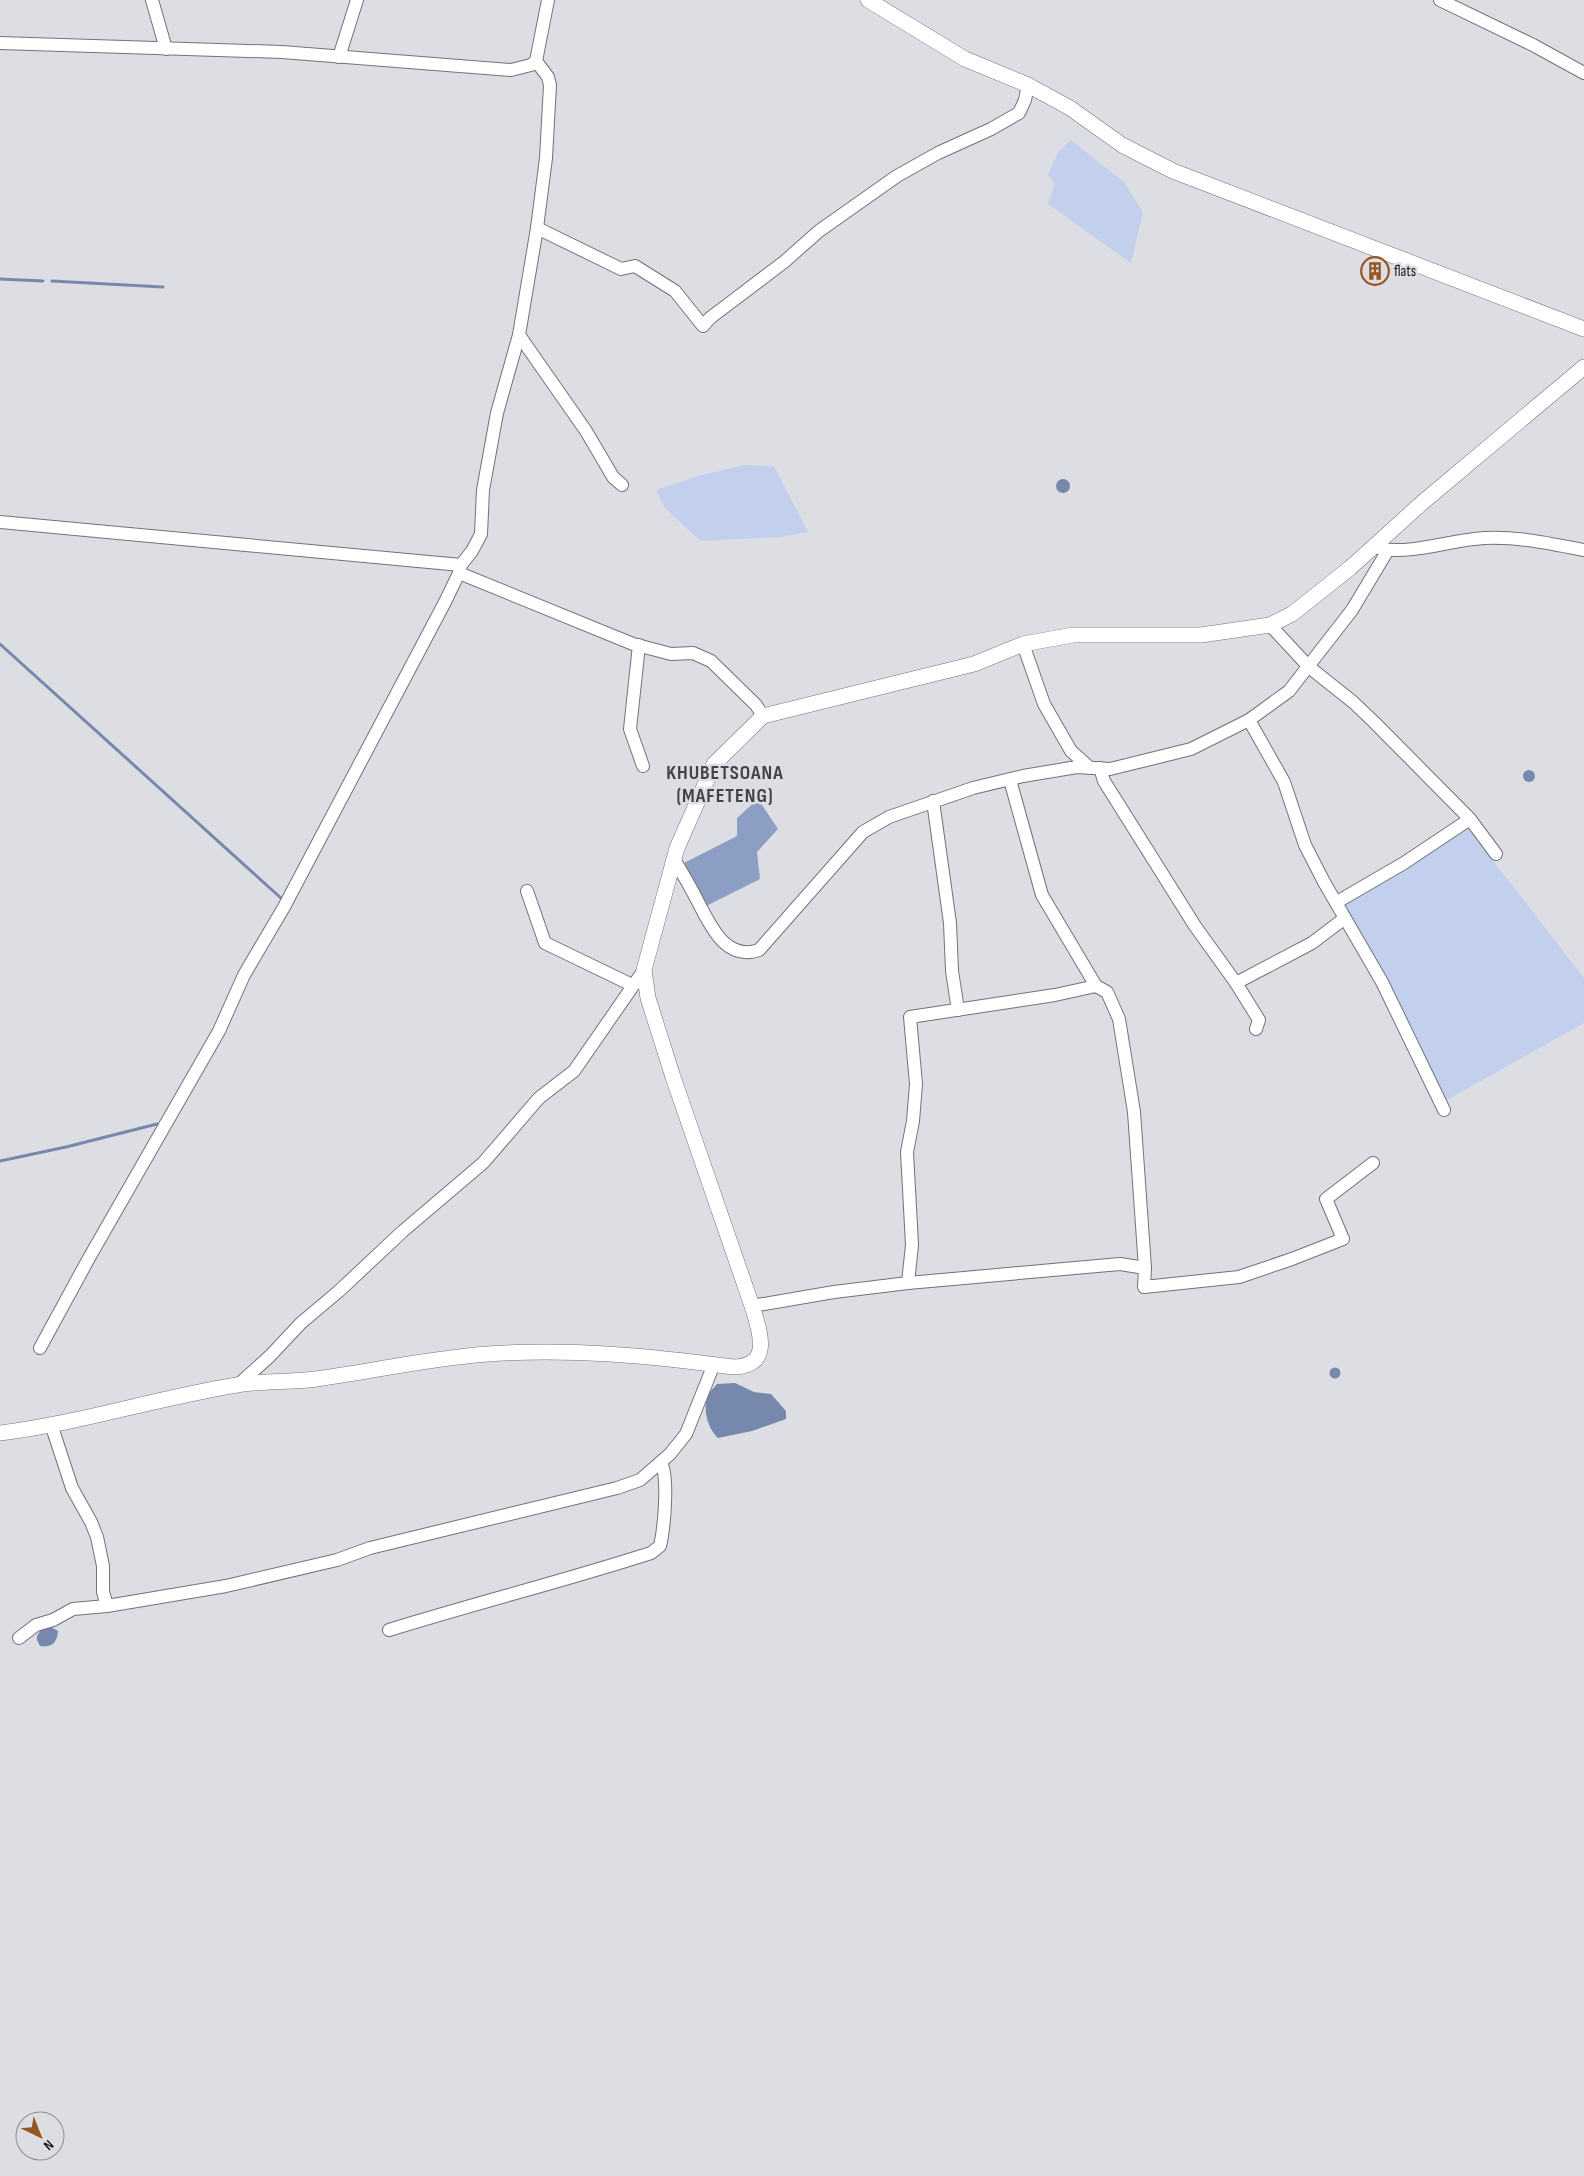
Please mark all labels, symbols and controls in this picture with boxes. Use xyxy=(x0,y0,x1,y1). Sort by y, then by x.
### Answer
building icon: flats xyxy=(1360,256,1390,286)
place label: flats xyxy=(1394,262,1416,281)
district label: KHUBETSOANA (MAFETENG) xyxy=(666,761,784,808)
north arrow xyxy=(15,2111,65,2161)
text: N xyxy=(40,2136,57,2154)

